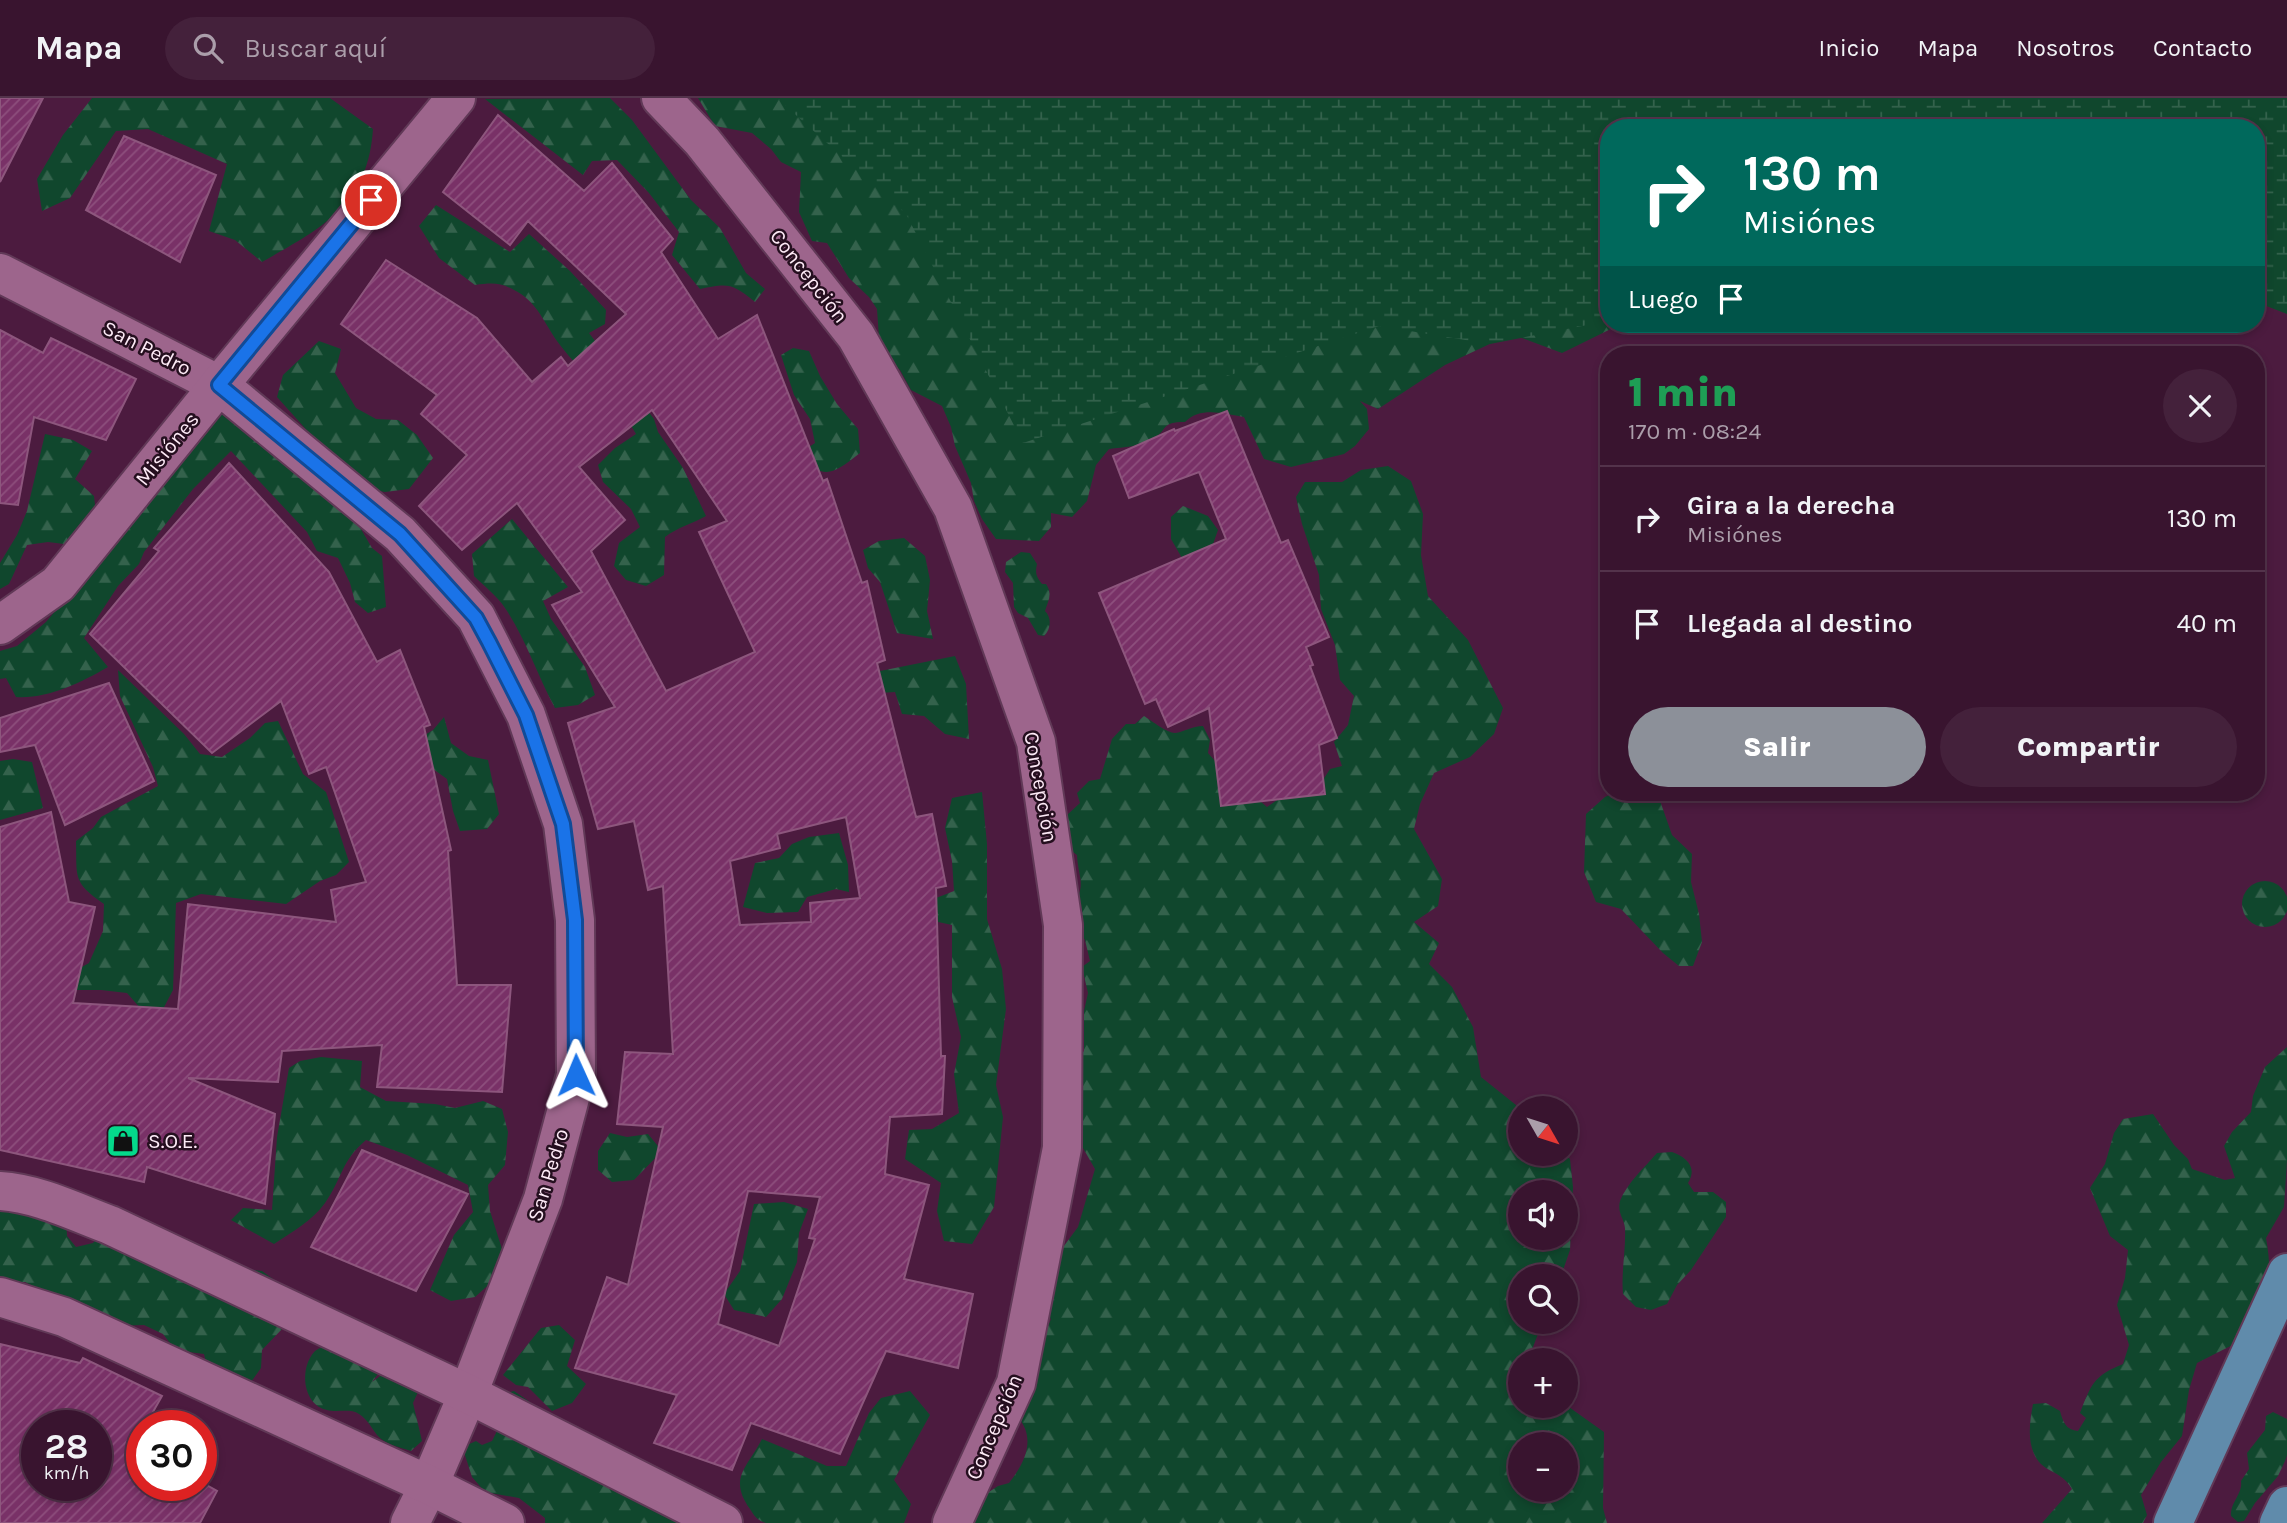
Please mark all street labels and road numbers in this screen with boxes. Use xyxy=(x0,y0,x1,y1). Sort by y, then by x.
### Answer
street label: Concepción xyxy=(765,224,853,328)
street label: San Pedro xyxy=(99,316,195,380)
street label: Misiónes xyxy=(130,408,204,490)
street label: Concepción xyxy=(1019,730,1063,844)
street label: San Pedro xyxy=(523,1126,573,1224)
street label: Concepción xyxy=(961,1371,1027,1483)

